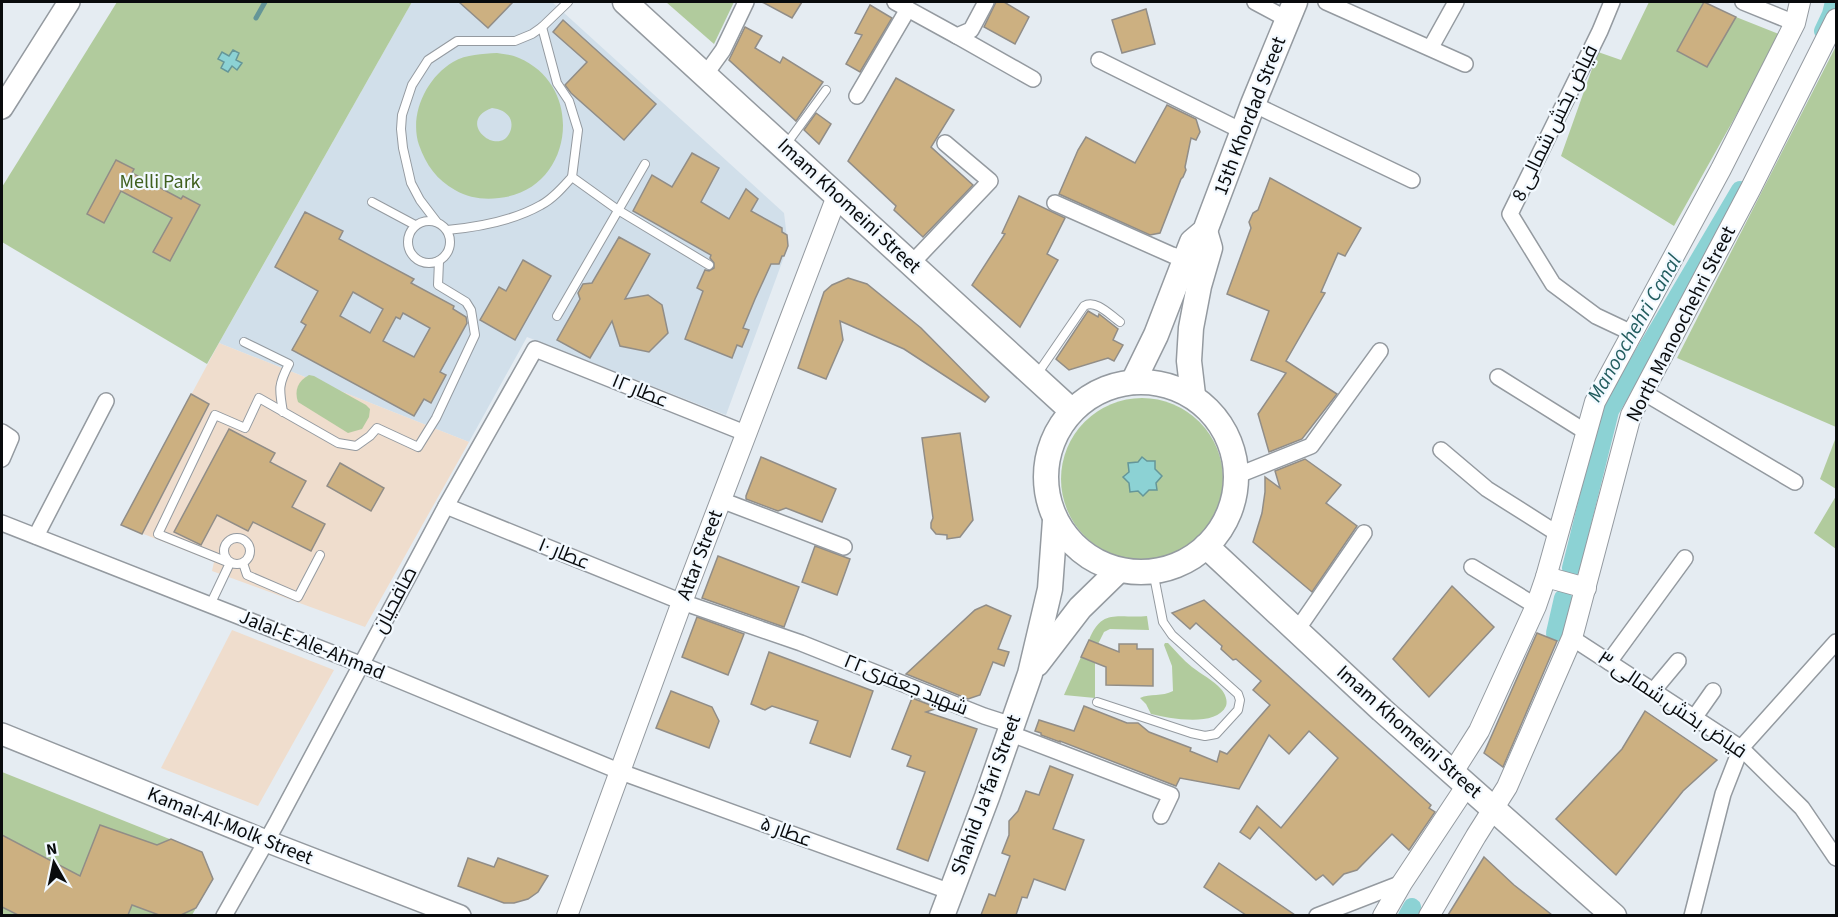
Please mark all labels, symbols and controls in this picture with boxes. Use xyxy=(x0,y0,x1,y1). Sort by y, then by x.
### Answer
street label: 15th Khordad Street xyxy=(1207,32,1293,199)
street label: فیاض بخش شمالی 8 xyxy=(1505,40,1605,206)
street label: Imam Khomeini Street xyxy=(771,132,927,280)
park label: Melli Park xyxy=(120,168,201,196)
street label: North Manoochehri Street xyxy=(1619,221,1743,427)
water label: Manoochehri Canal xyxy=(1579,248,1689,408)
street label: عطار ۱۲ xyxy=(608,367,672,415)
street label: Attar Street xyxy=(670,506,730,604)
street label: عطار ۱۰ xyxy=(534,531,594,577)
street label: صافحیان xyxy=(366,562,424,638)
street label: Jalal-E-Ale-Ahmad xyxy=(235,603,389,687)
street label: فیاض بخش شمالی ۳ xyxy=(1592,645,1752,765)
street label: شهید جعفری۲۲ xyxy=(840,647,972,723)
street label: Imam Khomeini Street xyxy=(1330,659,1488,805)
street label: Shahid Ja'fari Street xyxy=(944,711,1028,879)
street label: Kamal-Al-Molk Street xyxy=(143,780,317,872)
street label: عطار ۵ xyxy=(756,810,816,854)
north arrow xyxy=(24,833,84,893)
text: N xyxy=(45,837,59,861)

